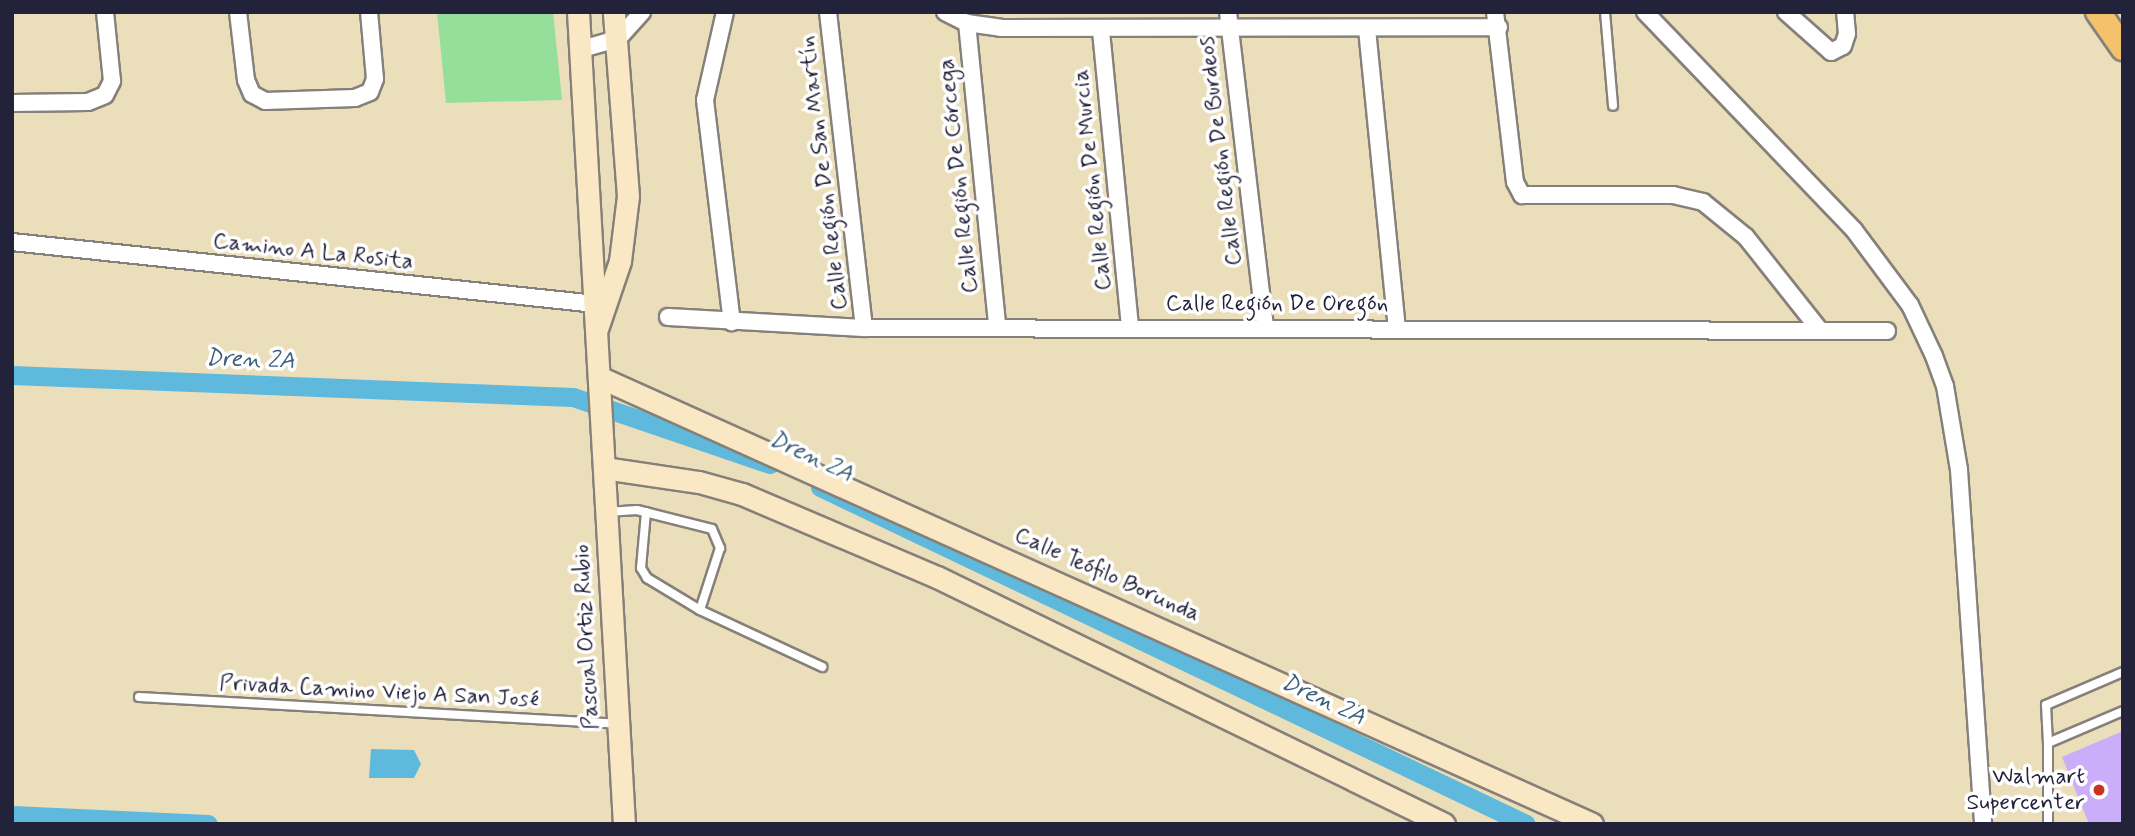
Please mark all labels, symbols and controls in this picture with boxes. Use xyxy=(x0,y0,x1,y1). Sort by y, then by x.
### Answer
street label: Calle Región De Burdeos xyxy=(1193,34,1249,268)
street label: Calle Región De San Martín xyxy=(794,37,854,309)
street label: Calle Región De Córcega xyxy=(933,57,985,295)
street label: Calle Región De Murcia xyxy=(1067,67,1119,293)
street label: Camino A La Rosita xyxy=(210,228,416,276)
street label: Calle Región De Oregón xyxy=(1165,290,1389,318)
water label: Dren 2A xyxy=(205,344,295,376)
water label: Dren 2A xyxy=(764,425,858,489)
street label: Calle Teófilo Borunda xyxy=(1009,521,1205,629)
street label: Pascual Ortiz Rubio xyxy=(568,543,606,731)
water label: Dren 2A xyxy=(1276,668,1370,732)
street label: Privada Camino Viejo A San José xyxy=(214,670,544,714)
place label: Walmart Supercenter xyxy=(1966,763,2085,817)
marker: Walmart Supercenter xyxy=(2091,782,2107,798)

